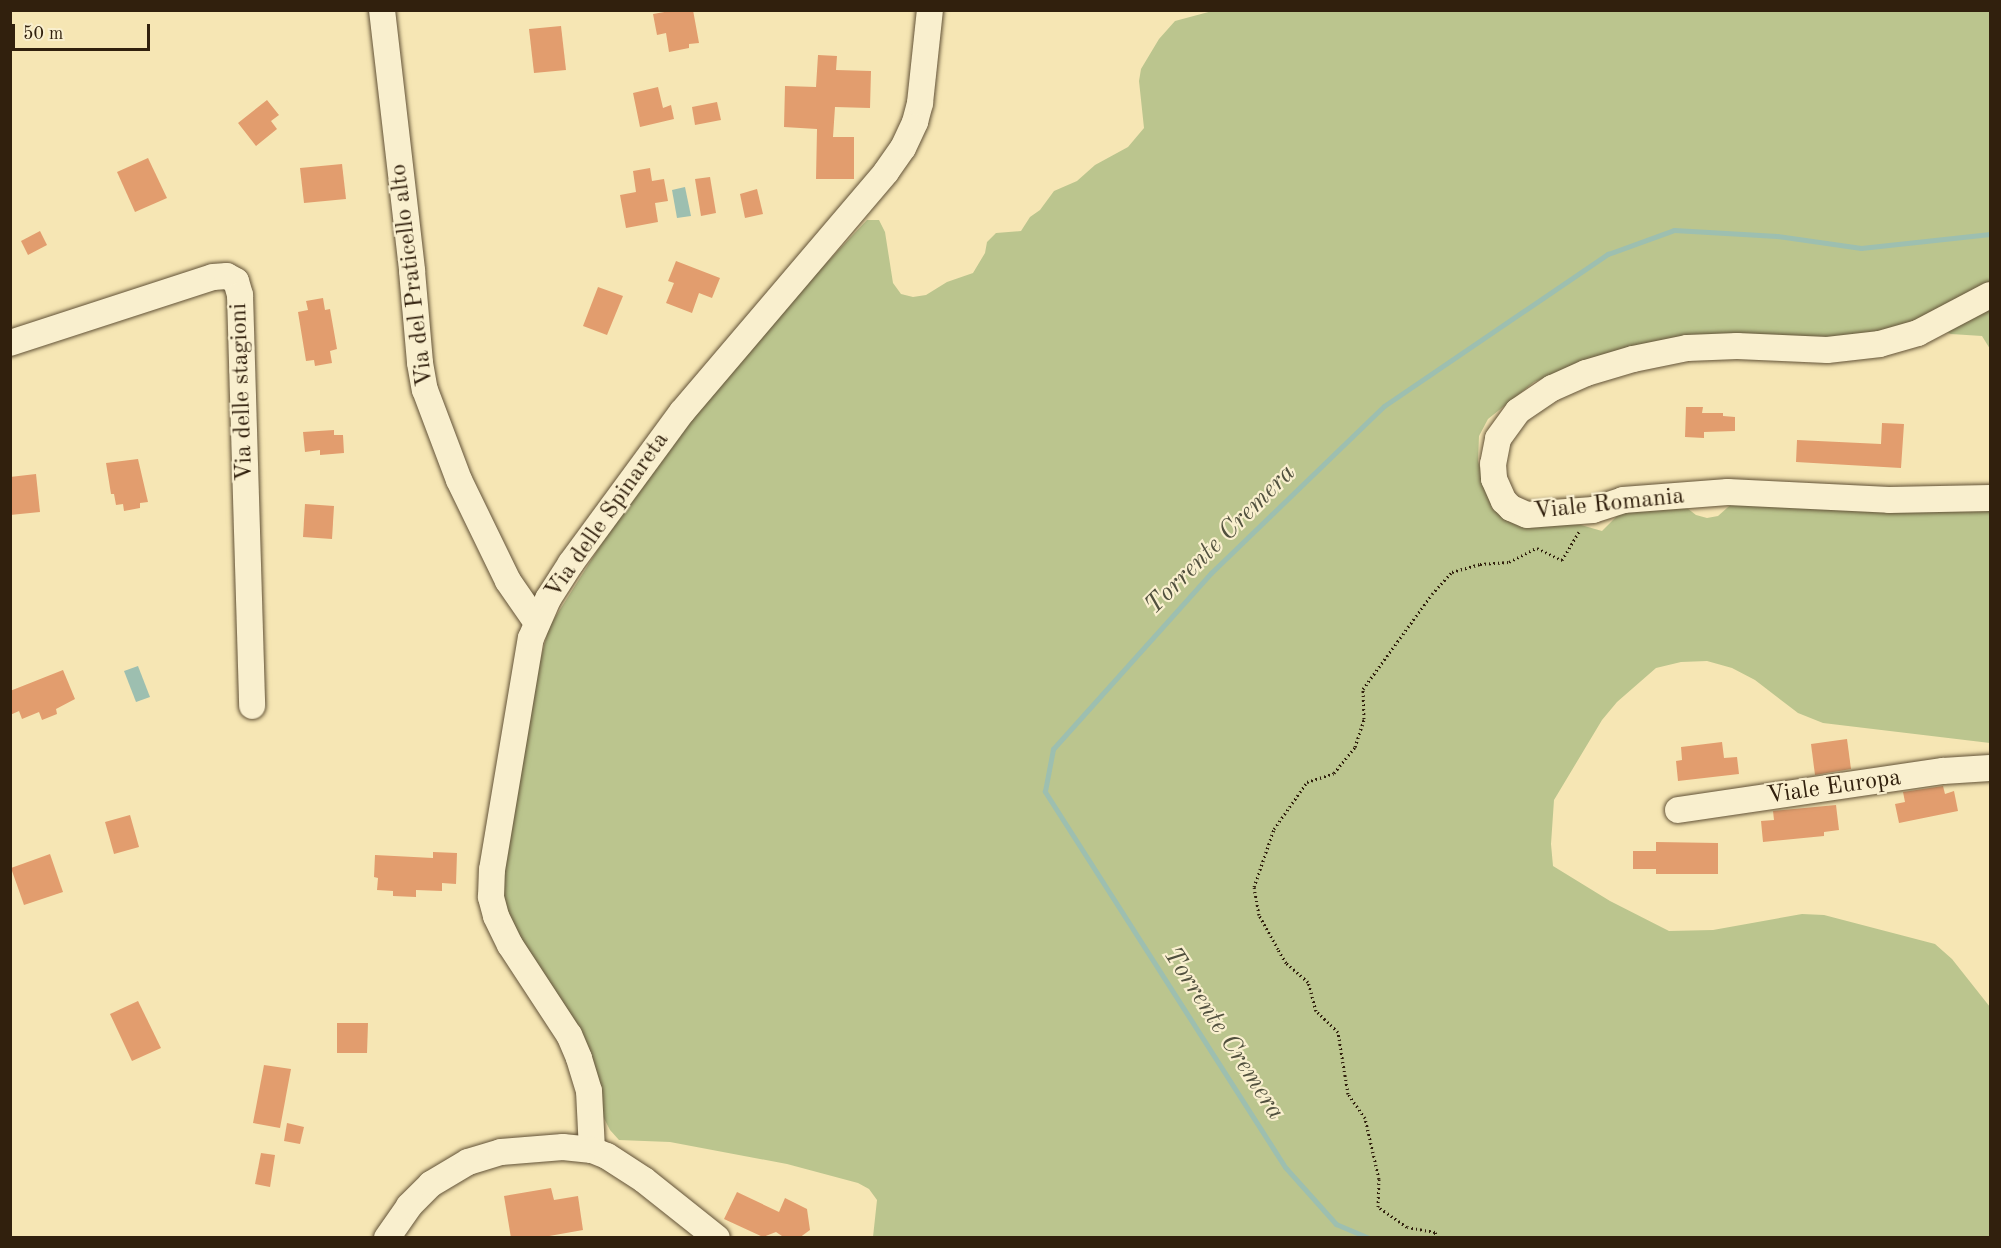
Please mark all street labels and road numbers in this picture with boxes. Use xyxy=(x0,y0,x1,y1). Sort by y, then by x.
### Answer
street label: Via del Praticello alto xyxy=(385,162,441,388)
street label: Via delle stagioni xyxy=(225,302,261,482)
street label: Via delle Spinareta xyxy=(540,427,676,605)
street label: Viale Romania xyxy=(1532,483,1686,527)
street label: Viale Europa xyxy=(1765,764,1903,812)

